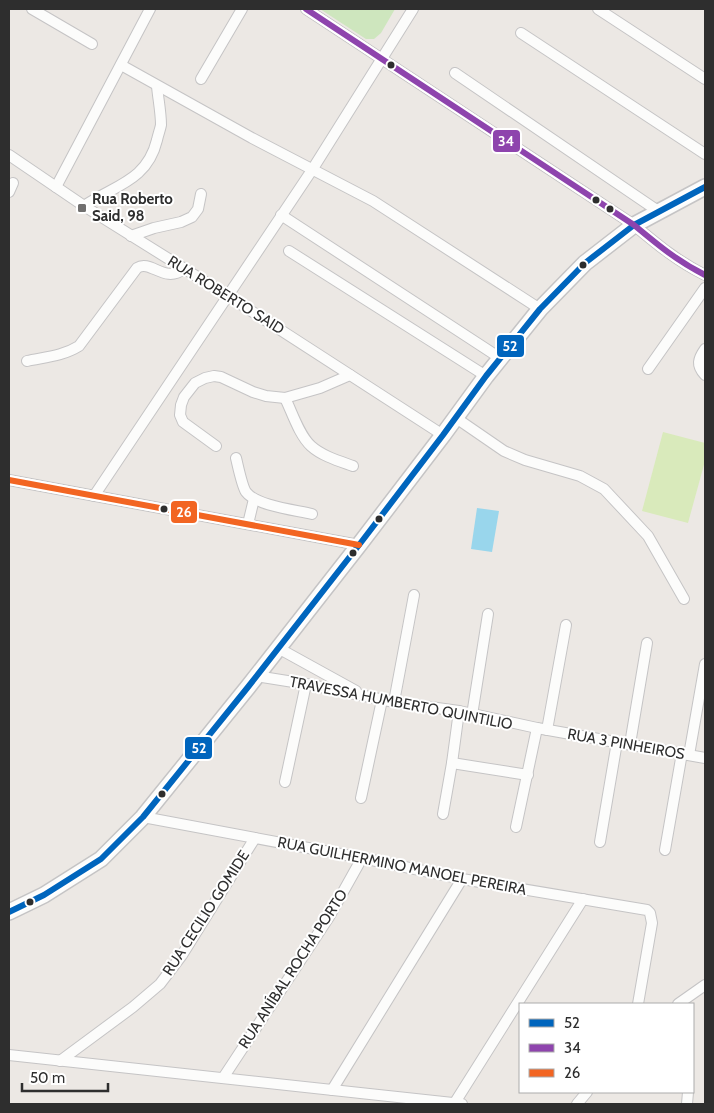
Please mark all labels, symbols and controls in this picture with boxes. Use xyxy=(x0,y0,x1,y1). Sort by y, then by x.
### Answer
unlabelled marker xyxy=(386,60,396,70)
line badge: 34 xyxy=(492,129,521,153)
text: 34 xyxy=(498,132,514,150)
place label: Rua Roberto Said, 98 xyxy=(92,190,173,225)
unlabelled marker xyxy=(591,195,601,205)
marker: Rua Roberto Said, 98 xyxy=(76,202,88,214)
unlabelled marker xyxy=(605,204,615,214)
street label: RUA ROBERTO SAID xyxy=(164,252,288,338)
unlabelled marker xyxy=(578,260,588,270)
line badge: 52 xyxy=(496,334,525,358)
text: 52 xyxy=(503,337,517,355)
line badge: 26 xyxy=(170,500,198,524)
text: 26 xyxy=(176,503,192,521)
unlabelled marker xyxy=(159,504,169,514)
unlabelled marker xyxy=(374,514,384,524)
unlabelled marker xyxy=(348,548,358,558)
street label: TRAVESSA HUMBERTO QUINTILIO xyxy=(288,673,514,733)
street label: RUA 3 PINHEIROS xyxy=(566,725,686,763)
line badge: 52 xyxy=(184,736,213,760)
text: 52 xyxy=(192,739,206,757)
unlabelled marker xyxy=(157,789,167,799)
street label: RUA GUILHERMINO MANOEL PEREIRA xyxy=(276,833,529,899)
street label: RUA CECILIO GOMIDE xyxy=(159,847,253,979)
street label: RUA ANÍBAL ROCHA PORTO xyxy=(234,885,351,1052)
unlabelled marker xyxy=(25,897,35,907)
legend xyxy=(519,1003,694,1093)
text: 52 xyxy=(564,1014,580,1032)
text: 34 xyxy=(564,1039,581,1057)
scale bar xyxy=(22,1060,109,1092)
text: 26 xyxy=(564,1064,580,1082)
text: 50 m xyxy=(30,1069,65,1087)

